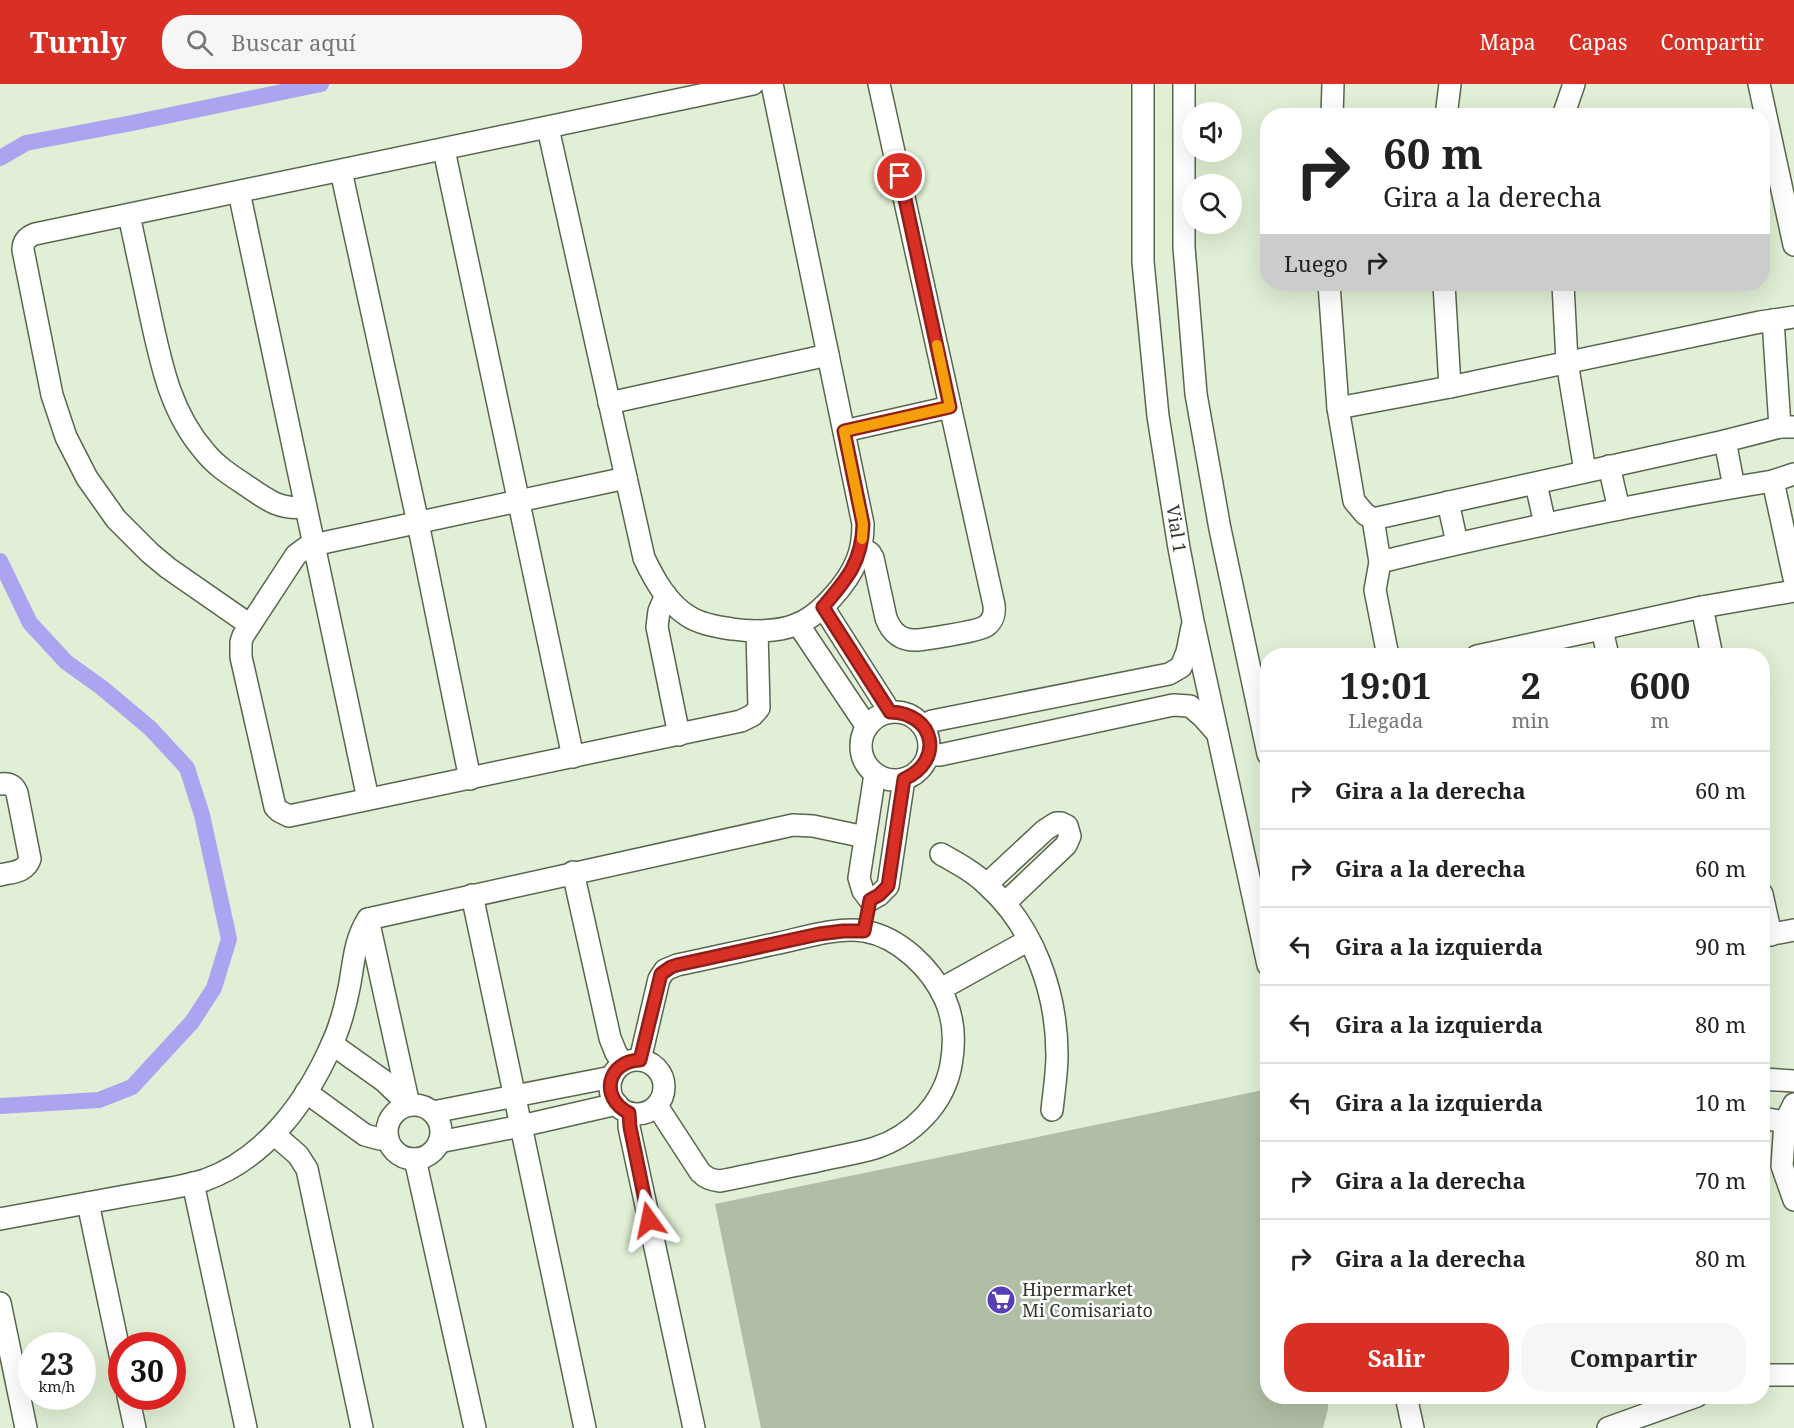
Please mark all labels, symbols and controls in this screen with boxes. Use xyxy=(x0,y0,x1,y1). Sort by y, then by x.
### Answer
search box xyxy=(162,15,582,69)
text: Turnly xyxy=(30,23,126,61)
icon: search xyxy=(183,26,216,59)
text: Buscar aquí xyxy=(231,27,356,57)
text: Mapa xyxy=(1479,28,1536,56)
text: Capas xyxy=(1569,28,1628,56)
text: Compartir xyxy=(1661,28,1764,56)
map controls xyxy=(1182,102,1242,234)
button: sound xyxy=(1182,102,1242,162)
text: 60 m xyxy=(1383,124,1483,181)
icon: right xyxy=(1284,132,1362,210)
pin xyxy=(874,150,925,201)
icon: arrive xyxy=(883,159,916,192)
button: search xyxy=(1182,174,1242,234)
text: Gira a la derecha xyxy=(1383,178,1602,215)
icon: right xyxy=(1360,246,1393,279)
text: Luego xyxy=(1284,248,1348,278)
street label: Vial 1 xyxy=(1161,503,1193,554)
text: 19:01 xyxy=(1340,661,1432,710)
text: 2 xyxy=(1520,661,1541,710)
text: 600 xyxy=(1629,661,1690,710)
text: Llegada xyxy=(1348,707,1423,734)
text: min xyxy=(1512,707,1550,734)
text: m xyxy=(1650,707,1669,734)
icon: right xyxy=(1284,774,1317,807)
text: Gira a la derecha xyxy=(1335,775,1526,805)
text: 60 m xyxy=(1695,775,1746,805)
icon: right xyxy=(1284,852,1317,885)
text: Gira a la derecha xyxy=(1335,853,1526,883)
text: 60 m xyxy=(1695,853,1746,883)
icon: left xyxy=(1284,930,1317,963)
text: Gira a la izquierda xyxy=(1335,931,1543,961)
text: 90 m xyxy=(1695,931,1746,961)
icon: left xyxy=(1284,1008,1317,1041)
text: Gira a la izquierda xyxy=(1335,1009,1543,1039)
text: 80 m xyxy=(1695,1009,1746,1039)
icon: left xyxy=(1284,1086,1317,1119)
text: Gira a la izquierda xyxy=(1335,1087,1543,1117)
text: 10 m xyxy=(1695,1087,1746,1117)
icon: right xyxy=(1284,1164,1317,1197)
text: Gira a la derecha xyxy=(1335,1165,1526,1195)
text: 70 m xyxy=(1695,1165,1746,1195)
position arrow xyxy=(617,1188,681,1252)
icon: right xyxy=(1284,1242,1317,1275)
text: Gira a la derecha xyxy=(1335,1243,1526,1273)
text: 80 m xyxy=(1695,1243,1746,1273)
place label: Hipermarket Mi Comisariato xyxy=(1022,1277,1153,1322)
supermarket icon: Hipermarket Mi Comisariato xyxy=(985,1284,1017,1316)
button: Salir xyxy=(1284,1323,1509,1392)
button: Compartir xyxy=(1521,1323,1746,1392)
speed limit sign: 30 xyxy=(108,1332,186,1410)
text: 23 xyxy=(40,1343,74,1384)
text: km/h xyxy=(39,1376,75,1396)

